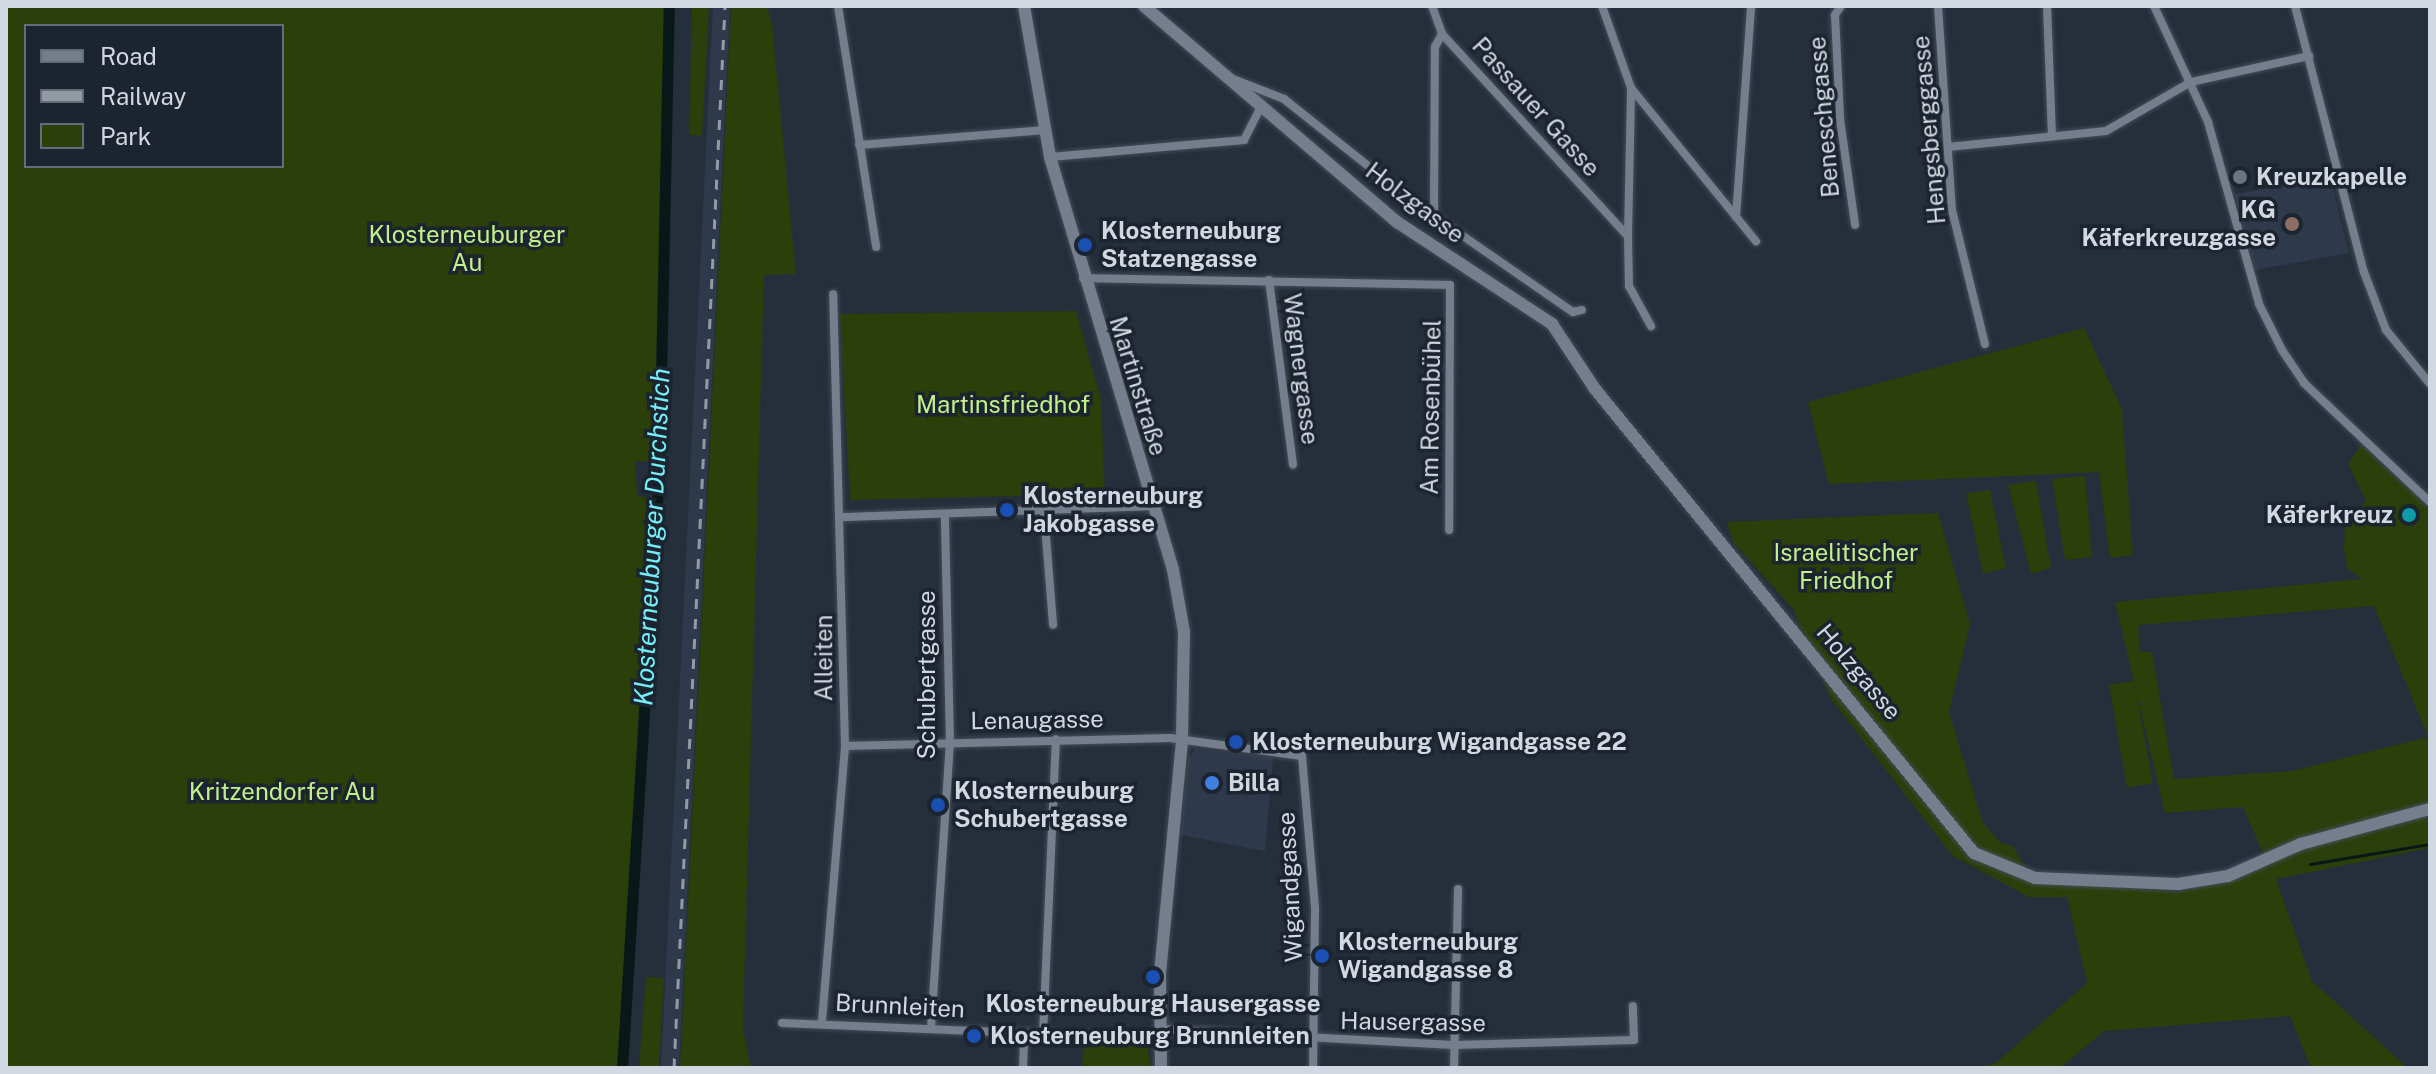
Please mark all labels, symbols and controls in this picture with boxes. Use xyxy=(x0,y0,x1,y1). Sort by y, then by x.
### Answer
legend xyxy=(24,24,284,168)
street label: Passauer Gasse xyxy=(1466,32,1606,182)
street label: Hengsberggasse xyxy=(1906,34,1952,226)
street label: Beneschgasse xyxy=(1803,35,1845,199)
text: Road xyxy=(100,42,157,70)
text: Railway xyxy=(100,82,186,110)
text: Park xyxy=(100,122,151,150)
street label: Holzgasse xyxy=(1360,157,1470,249)
place label: Kreuzkapelle xyxy=(2256,163,2407,191)
marker: Kreuzkapelle xyxy=(2231,168,2249,186)
place label: KG Käferkreuzgasse xyxy=(2082,196,2276,252)
marker: KG Käferkreuzgasse xyxy=(2283,215,2301,233)
place label: Klosterneuburg Statzengasse xyxy=(1101,217,1281,273)
park label: Klosterneuburger Au xyxy=(369,221,565,277)
marker: Klosterneuburg Statzengasse xyxy=(1076,236,1094,254)
street label: Wagnergasse xyxy=(1277,292,1325,446)
street label: Martinstraße xyxy=(1103,313,1173,459)
street label: Am Rosenbühel xyxy=(1415,319,1447,495)
water label: Klosterneuburger Durchstich xyxy=(628,367,676,707)
park label: Martinsfriedhof xyxy=(916,391,1090,419)
place label: Klosterneuburg Jakobgasse xyxy=(1023,482,1203,538)
marker: Klosterneuburg Jakobgasse xyxy=(998,501,1016,519)
place label: Käferkreuz xyxy=(2266,501,2393,529)
marker: Käferkreuz xyxy=(2400,506,2418,524)
park label: Israelitischer Friedhof xyxy=(1774,539,1918,595)
street label: Schubertgasse xyxy=(913,590,941,760)
street label: Alleiten xyxy=(810,615,838,701)
street label: Holzgasse xyxy=(1811,618,1907,726)
street label: Lenaugasse xyxy=(970,704,1104,736)
place label: Klosterneuburg Wigandgasse 22 xyxy=(1252,728,1627,756)
marker: Klosterneuburg Wigandgasse 22 xyxy=(1227,733,1245,751)
place label: Billa xyxy=(1228,769,1280,797)
marker: Billa xyxy=(1203,774,1221,792)
place label: Klosterneuburg Schubertgasse xyxy=(954,777,1134,833)
park label: Kritzendorfer Au xyxy=(189,778,375,806)
marker: Klosterneuburg Schubertgasse xyxy=(929,796,947,814)
street label: Wigandgasse xyxy=(1272,811,1308,963)
place label: Klosterneuburg Wigandgasse 8 xyxy=(1338,928,1518,984)
marker: Klosterneuburg Wigandgasse 8 xyxy=(1313,947,1331,965)
marker: Klosterneuburg Hausergasse xyxy=(1144,968,1162,986)
street label: Brunnleiten xyxy=(834,988,966,1024)
place label: Klosterneuburg Hausergasse xyxy=(985,990,1321,1018)
street label: Hausergasse xyxy=(1340,1006,1486,1038)
place label: Klosterneuburg Brunnleiten xyxy=(990,1022,1310,1050)
marker: Klosterneuburg Brunnleiten xyxy=(965,1027,983,1045)

